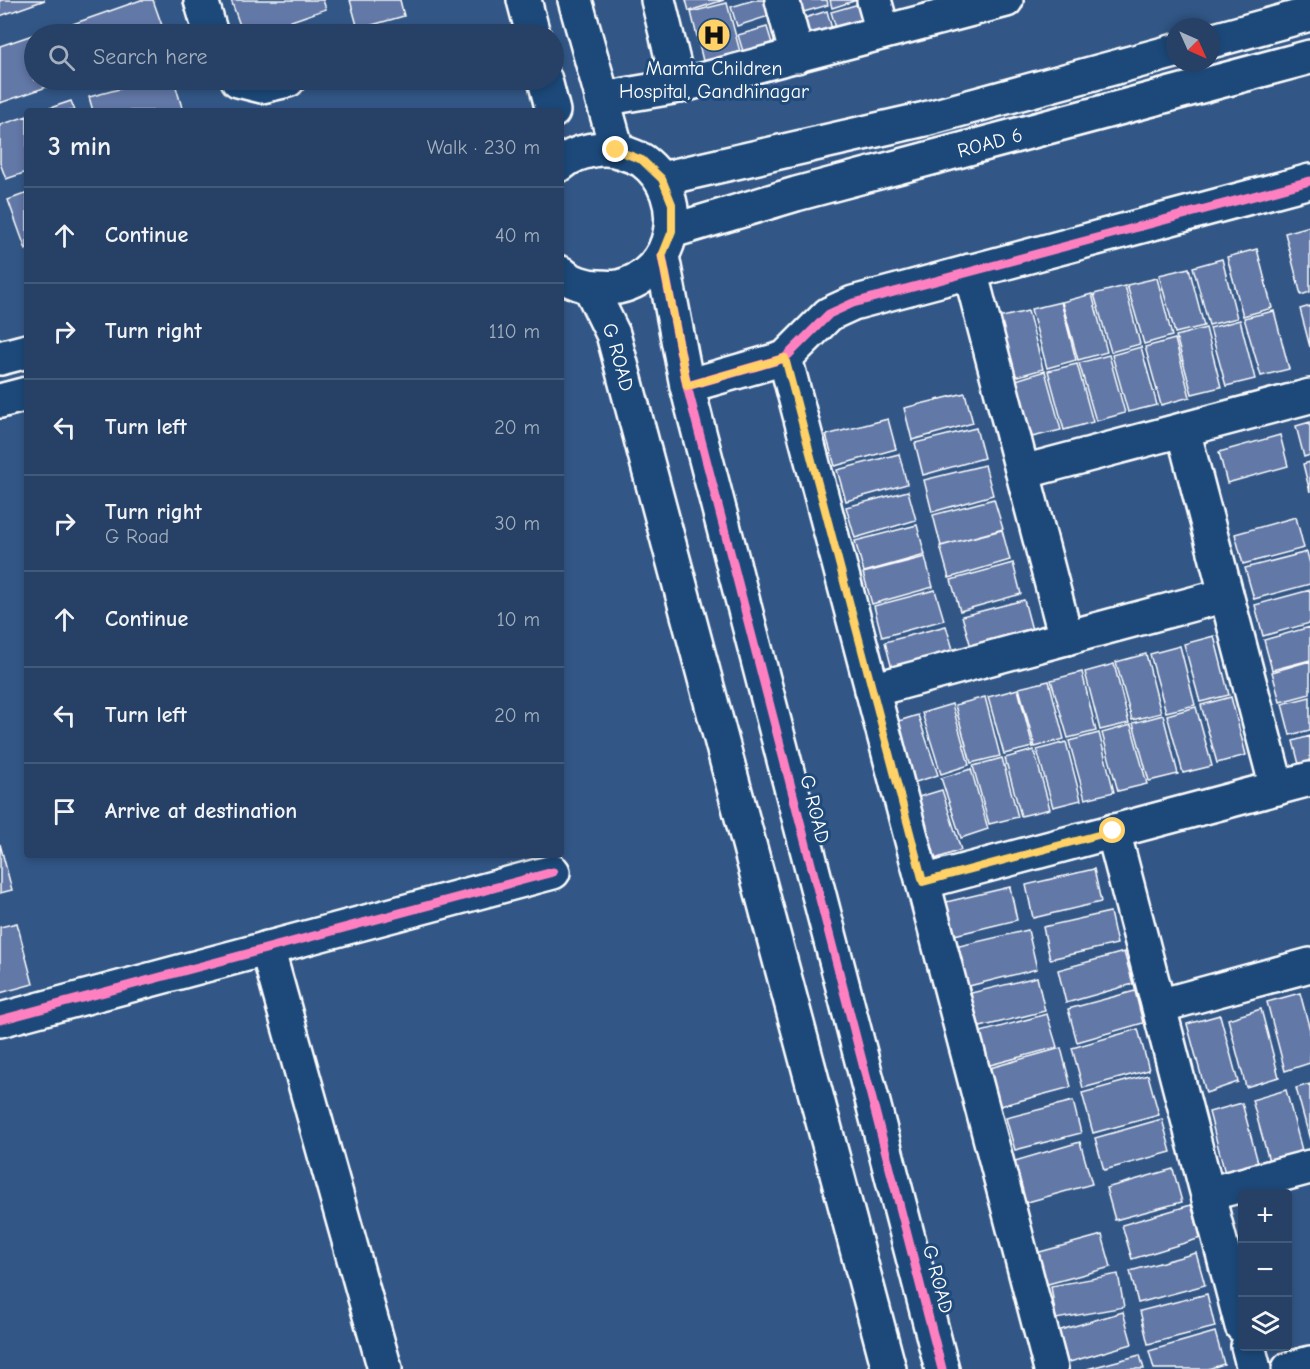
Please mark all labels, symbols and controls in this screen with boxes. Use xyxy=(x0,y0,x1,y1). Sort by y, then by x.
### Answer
hospital icon: Mamta Children Hospital, Gandhinagar xyxy=(696,17,732,53)
north arrow xyxy=(1166,18,1220,72)
search box xyxy=(24,24,564,90)
icon: search xyxy=(45,41,78,74)
text: Search here xyxy=(93,44,208,70)
place label: Mamta Children Hospital, Gandhinagar xyxy=(619,57,809,103)
street label: ROAD 6 xyxy=(955,123,1025,162)
text: 3 min xyxy=(48,132,111,162)
text: Walk · 230 m xyxy=(427,136,540,159)
route end xyxy=(602,136,628,162)
icon: ahead xyxy=(48,219,81,252)
text: Continue xyxy=(105,222,188,248)
text: 40 m xyxy=(495,224,540,247)
icon: right xyxy=(48,315,81,348)
text: Turn right xyxy=(105,318,202,344)
street label: G ROAD xyxy=(598,319,639,394)
text: 110 m xyxy=(489,320,540,343)
icon: left xyxy=(48,411,81,444)
text: Turn left xyxy=(105,414,187,440)
text: 20 m xyxy=(494,416,540,439)
text: Turn right xyxy=(105,499,202,525)
icon: right xyxy=(48,507,81,540)
text: 30 m xyxy=(494,512,540,535)
text: G Road xyxy=(105,525,169,548)
icon: ahead xyxy=(48,603,81,636)
text: Continue xyxy=(105,606,188,632)
text: 10 m xyxy=(497,608,540,631)
icon: left xyxy=(48,699,81,732)
text: Turn left xyxy=(105,702,187,728)
text: 20 m xyxy=(494,704,540,727)
street label: G ROAD xyxy=(795,772,835,846)
icon: arrive xyxy=(48,795,81,828)
text: Arrive at destination xyxy=(105,798,297,824)
route start xyxy=(1099,817,1125,843)
map controls xyxy=(1238,1189,1292,1351)
button: + xyxy=(1238,1189,1292,1243)
street label: G ROAD xyxy=(918,1242,958,1316)
button: − xyxy=(1238,1243,1292,1297)
button: layers xyxy=(1238,1297,1292,1351)

